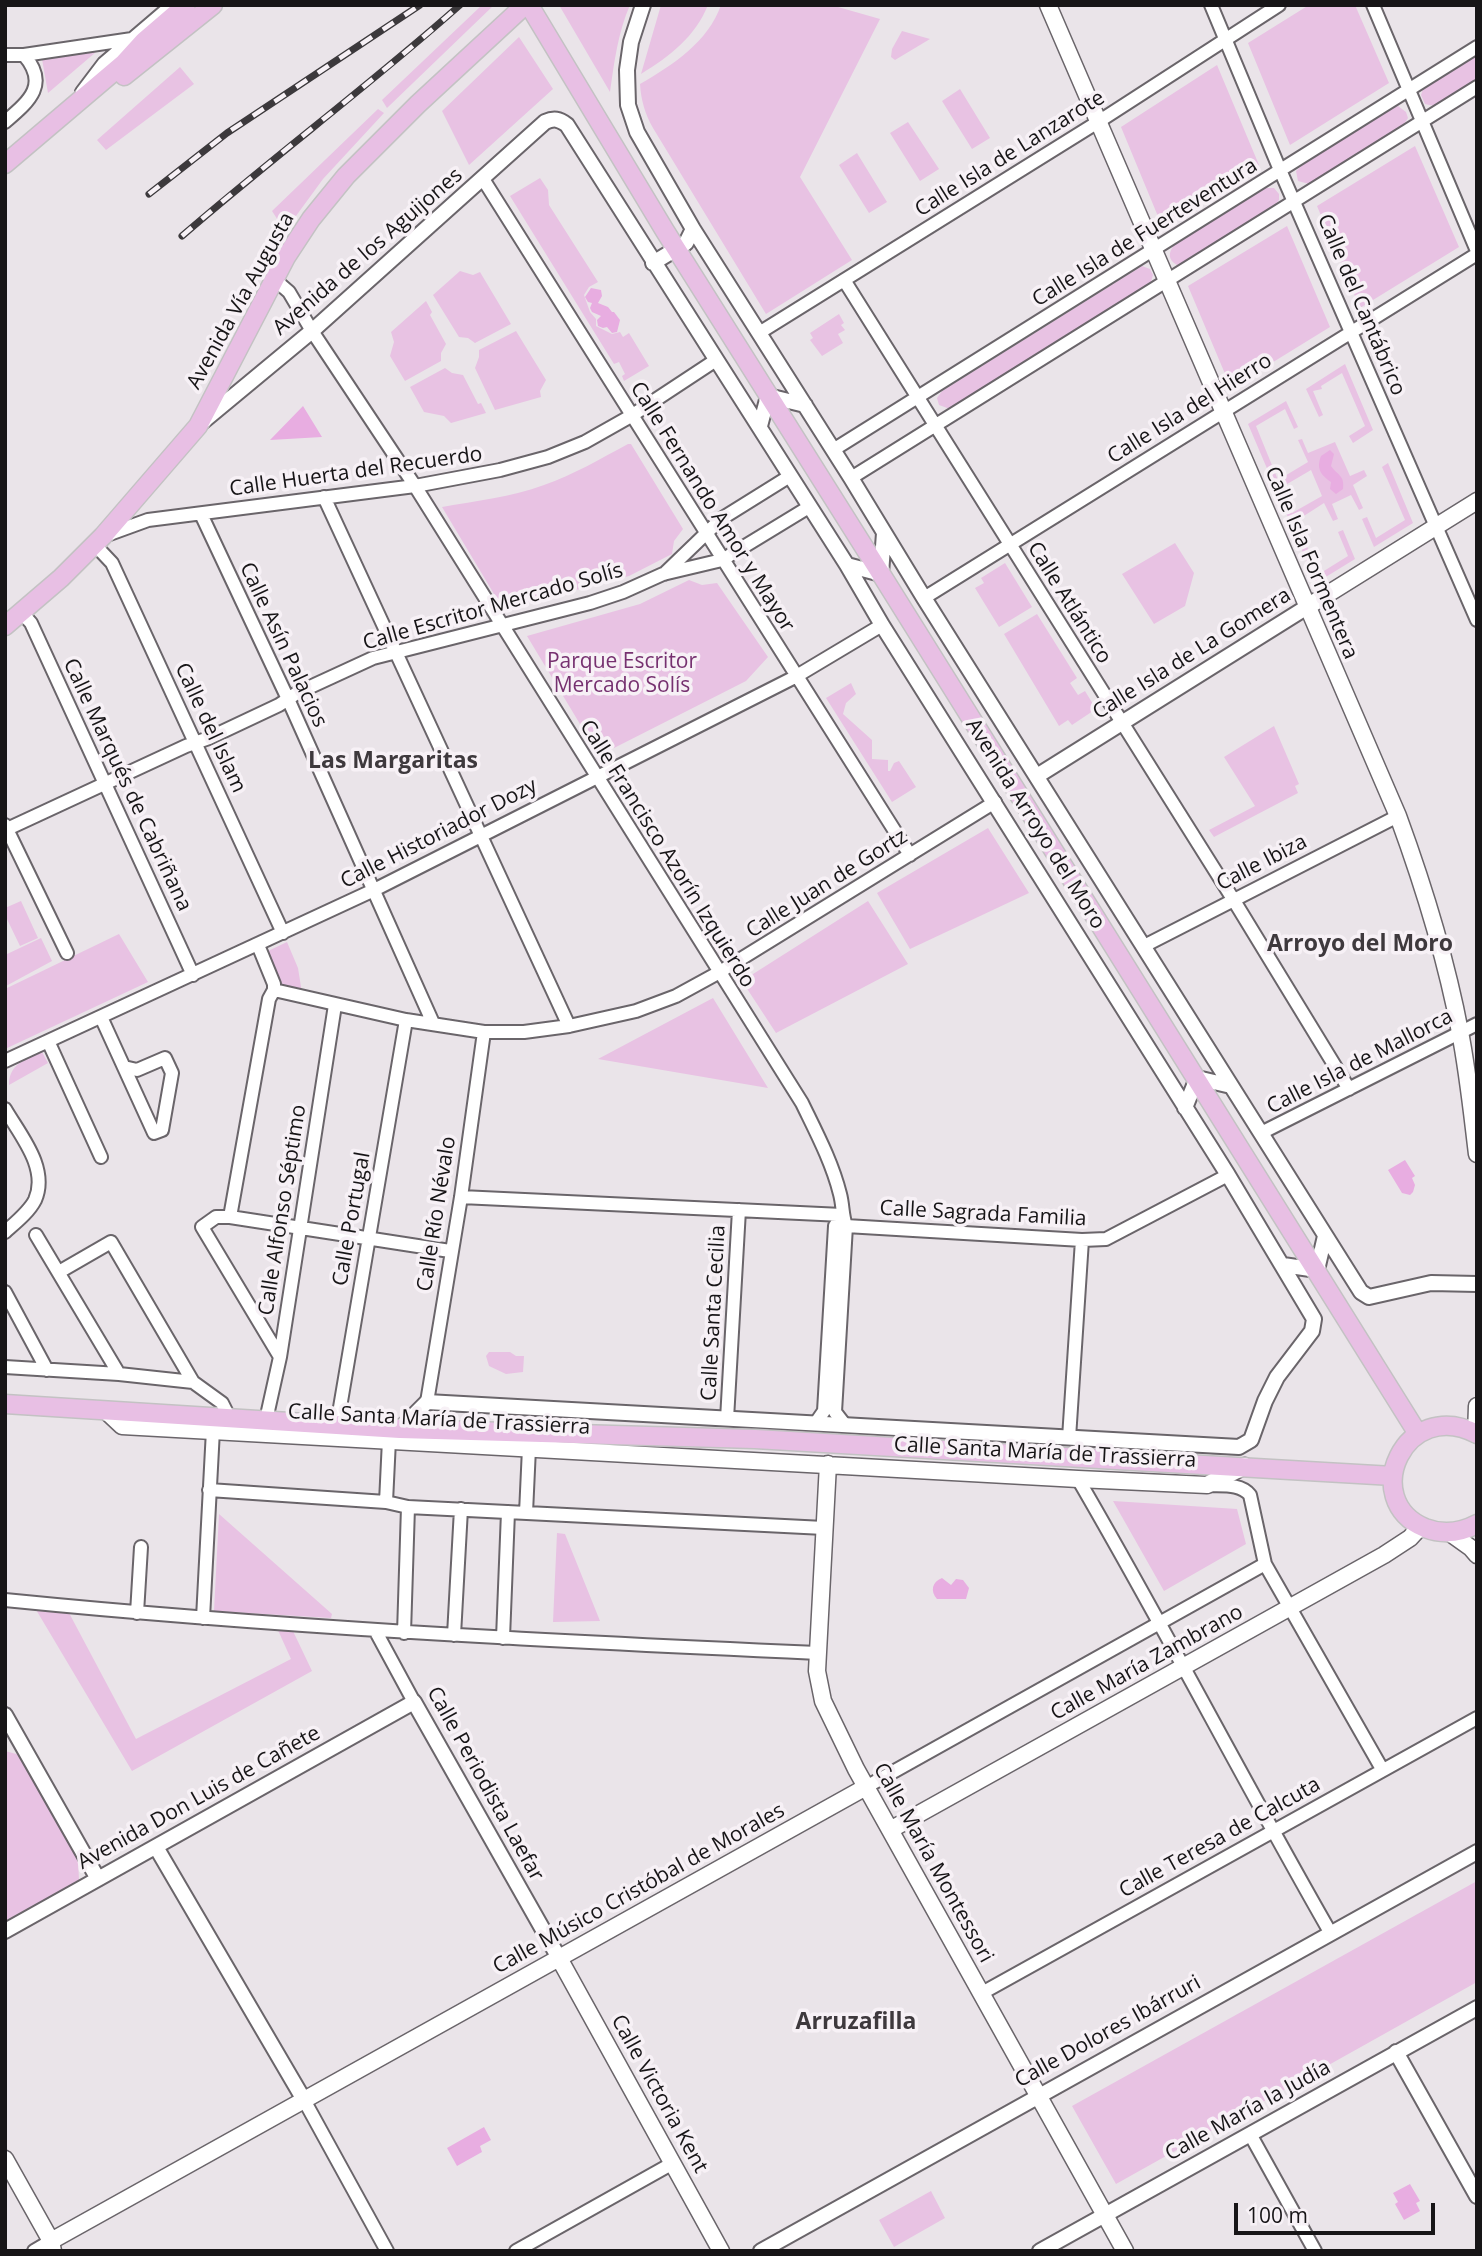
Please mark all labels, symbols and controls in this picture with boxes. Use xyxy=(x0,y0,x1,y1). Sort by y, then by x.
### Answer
street label: Calle Isla de Lanzarote xyxy=(911,85,1109,223)
street label: Calle Isla de Fuerteventura xyxy=(1028,153,1262,313)
street label: Avenida de los Aguijones xyxy=(268,163,468,341)
street label: Avenida Vía Augusta xyxy=(182,208,300,394)
street label: Calle del Cantábrico xyxy=(1311,211,1411,399)
street label: Calle Isla del Hierro xyxy=(1103,348,1277,470)
street label: Calle Fernando Amor y Mayor xyxy=(624,377,800,637)
street label: Calle Huerta del Recuerdo xyxy=(228,442,484,502)
street label: Calle Isla Formentera xyxy=(1259,463,1363,663)
street label: Calle Atlántico xyxy=(1022,537,1116,669)
street label: Calle Escritor Mercado Solís xyxy=(360,558,626,656)
street label: Calle Asín Palacios xyxy=(234,559,332,731)
street label: Calle Isla de La Gomera xyxy=(1088,583,1296,725)
park label: Parque Escritor Mercado Solís xyxy=(547,649,697,699)
street label: Calle Marqués de Cabriñana xyxy=(57,655,197,915)
street label: Calle del Islam xyxy=(169,659,251,797)
street label: Avenida Arroyo del Moro xyxy=(960,714,1110,934)
street label: Calle Francisco Azorín Izquierdo xyxy=(574,716,760,992)
district label: Las Margaritas xyxy=(308,747,478,775)
street label: Calle Historiador Dozy xyxy=(337,774,541,894)
street label: Calle Juan de Gortz xyxy=(742,824,912,944)
street label: Calle Ibiza xyxy=(1212,829,1312,897)
district label: Arroyo del Moro xyxy=(1267,930,1453,958)
street label: Calle Isla de Mallorca xyxy=(1263,1004,1457,1120)
street label: Calle Alfonso Séptimo xyxy=(254,1103,312,1317)
street label: Calle Río Névalo xyxy=(412,1135,462,1293)
street label: Calle Portugal xyxy=(328,1150,376,1288)
street label: Calle Sagrada Familia xyxy=(879,1196,1087,1232)
street label: Calle Santa Cecilia xyxy=(697,1224,731,1402)
street label: Calle Santa María de Trassierra xyxy=(287,1399,591,1441)
street label: Calle Santa María de Trassierra xyxy=(893,1432,1197,1474)
street label: Calle María Zambrano xyxy=(1046,1600,1248,1726)
street label: Calle Periodista Laefar xyxy=(421,1682,549,1886)
street label: Avenida Don Luis de Cañete xyxy=(73,1721,325,1875)
street label: Calle María Montessori xyxy=(868,1759,998,1967)
street label: Calle Teresa de Calcuta xyxy=(1115,1772,1325,1904)
street label: Calle Músico Cristóbal de Morales xyxy=(489,1798,789,1980)
street label: Calle Dolores Ibárruri xyxy=(1011,1970,1205,2094)
district label: Arruzafilla xyxy=(796,2008,916,2036)
street label: Calle Victoria Kent xyxy=(605,2011,713,2177)
street label: Calle María la Judía xyxy=(1161,2055,1335,2167)
scale bar xyxy=(1237,2190,1438,2234)
text: 100 m xyxy=(1247,2201,1308,2229)

